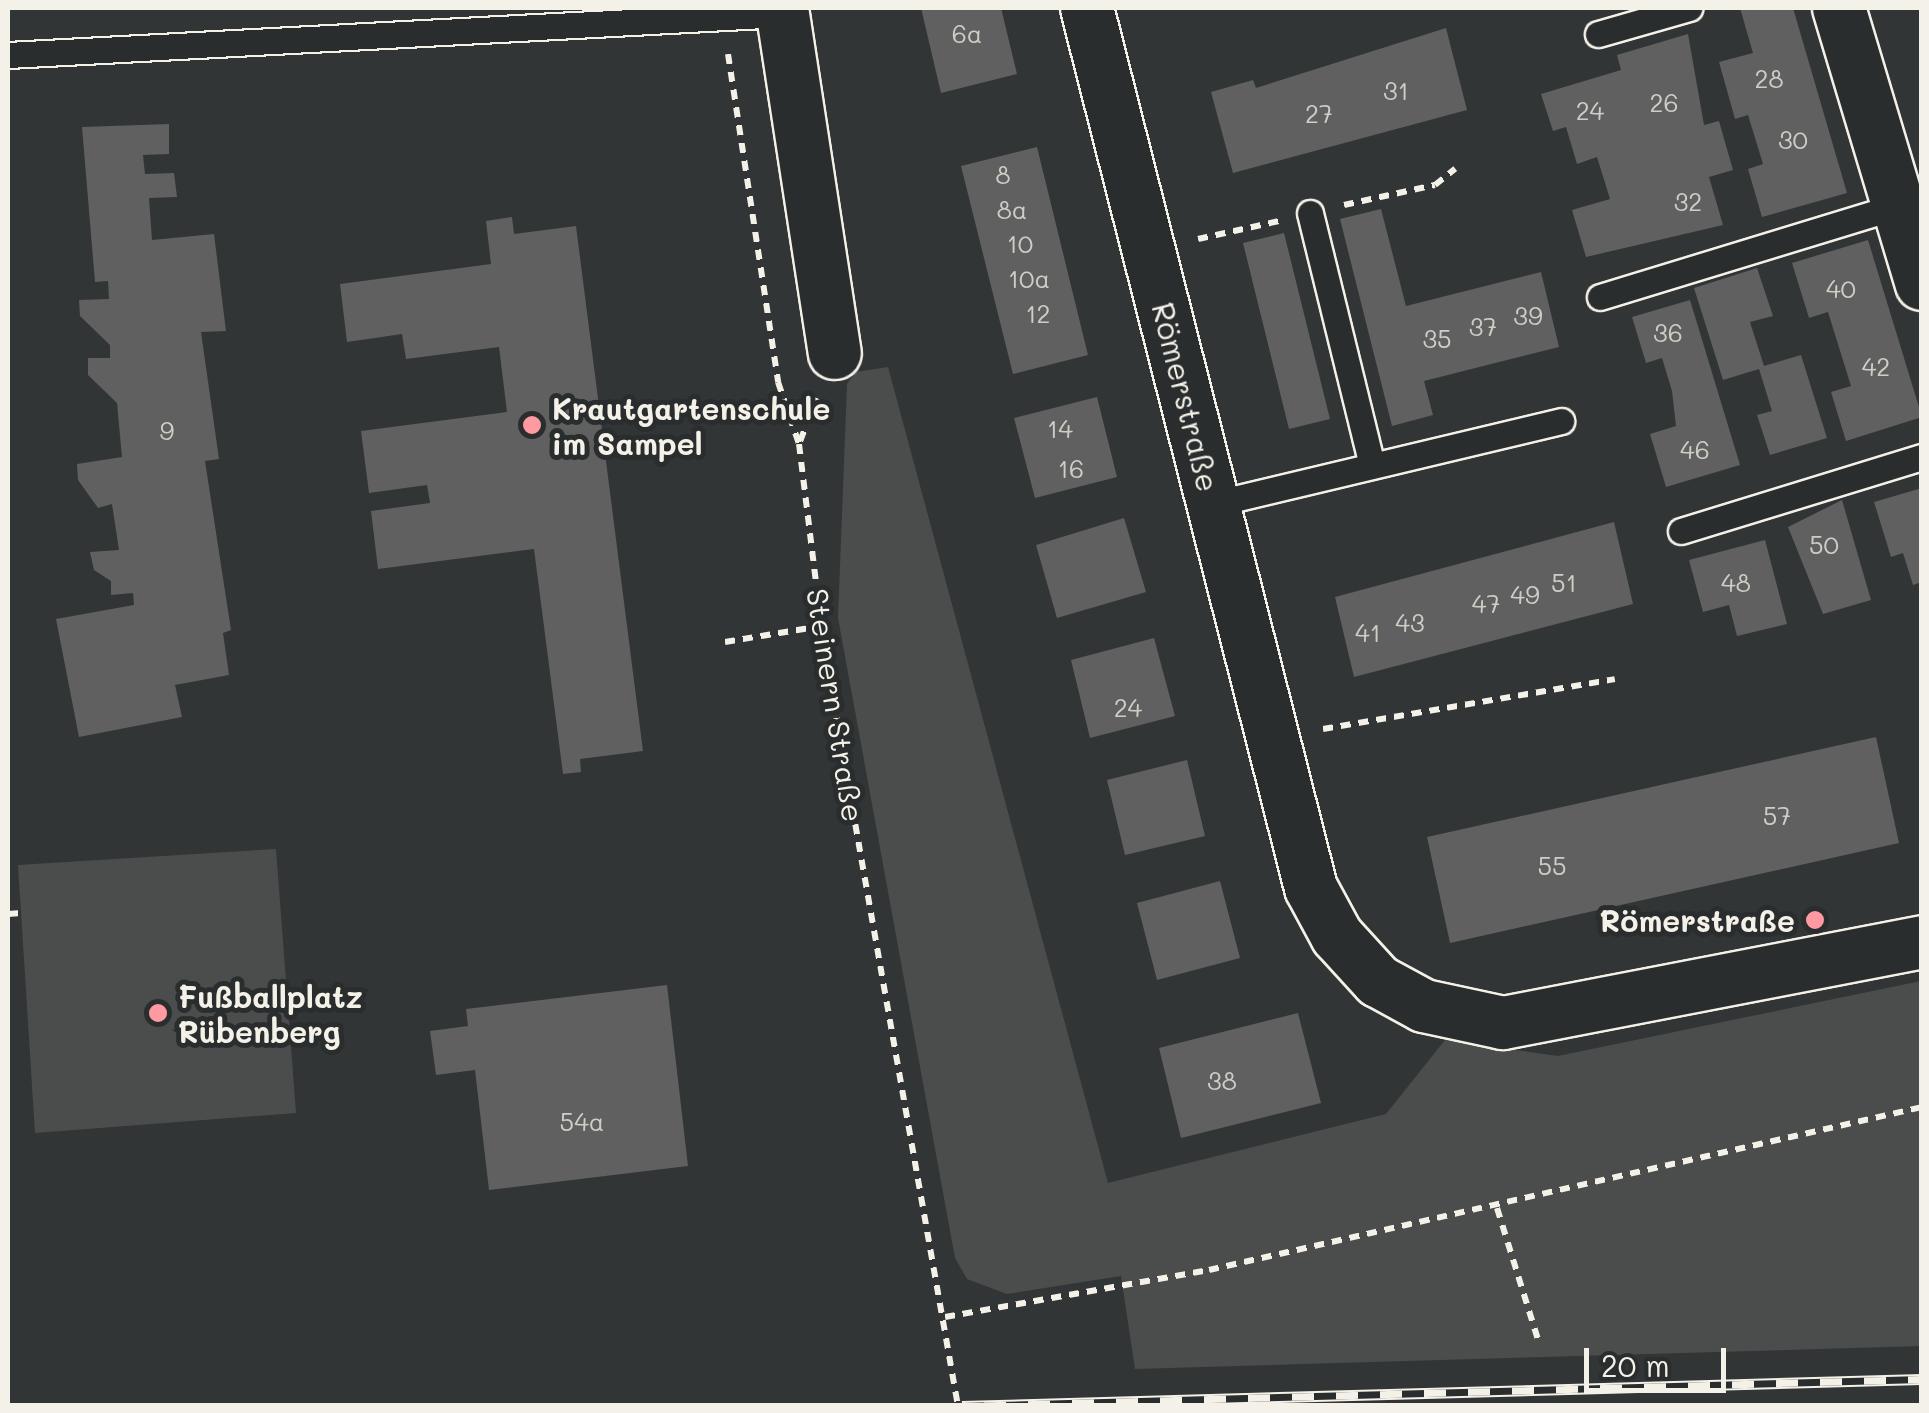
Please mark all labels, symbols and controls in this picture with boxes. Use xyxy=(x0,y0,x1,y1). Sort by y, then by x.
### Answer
house number: 6a xyxy=(952,18,982,48)
house number: 28 xyxy=(1754,63,1784,93)
house number: 31 xyxy=(1383,75,1409,105)
house number: 26 xyxy=(1649,87,1679,117)
house number: 24 xyxy=(1576,95,1604,125)
house number: 27 xyxy=(1305,98,1333,128)
house number: 30 xyxy=(1778,124,1808,154)
house number: 8 xyxy=(995,159,1011,189)
house number: 32 xyxy=(1674,186,1702,216)
house number: 8a xyxy=(997,194,1027,224)
house number: 10 xyxy=(1007,228,1033,258)
house number: 10a xyxy=(1008,263,1050,293)
house number: 40 xyxy=(1826,273,1856,303)
house number: 12 xyxy=(1025,298,1051,328)
street label: Römerstraße xyxy=(1145,299,1227,495)
house number: 39 xyxy=(1513,300,1543,330)
house number: 37 xyxy=(1469,311,1497,341)
house number: 36 xyxy=(1653,317,1683,347)
house number: 35 xyxy=(1422,323,1452,353)
house number: 42 xyxy=(1862,351,1890,381)
place label: Krautgartenschule im Sampel xyxy=(552,390,830,460)
house number: 14 xyxy=(1047,413,1073,443)
marker: Krautgartenschule im Sampel xyxy=(521,414,543,436)
house number: 9 xyxy=(160,415,174,445)
house number: 46 xyxy=(1680,434,1710,464)
house number: 16 xyxy=(1058,453,1084,483)
house number: 50 xyxy=(1809,529,1839,559)
house number: 51 xyxy=(1551,567,1577,597)
house number: 48 xyxy=(1721,567,1751,597)
house number: 49 xyxy=(1510,579,1540,609)
street label: Steinern Straße xyxy=(800,586,872,824)
house number: 47 xyxy=(1472,588,1500,618)
house number: 43 xyxy=(1395,607,1425,637)
house number: 41 xyxy=(1355,617,1381,647)
house number: 24 xyxy=(1114,692,1142,722)
house number: 57 xyxy=(1763,800,1791,830)
house number: 55 xyxy=(1537,850,1567,880)
place label: Römerstraße xyxy=(1600,902,1795,938)
marker: Römerstraße xyxy=(1804,909,1826,931)
place label: Fußballplatz Rübenberg xyxy=(178,978,363,1048)
marker: Fußballplatz Rübenberg xyxy=(147,1002,169,1024)
house number: 38 xyxy=(1207,1065,1237,1095)
house number: 54a xyxy=(560,1106,604,1136)
scale bar xyxy=(1589,1328,1732,1390)
text: 20 m xyxy=(1601,1345,1670,1385)

